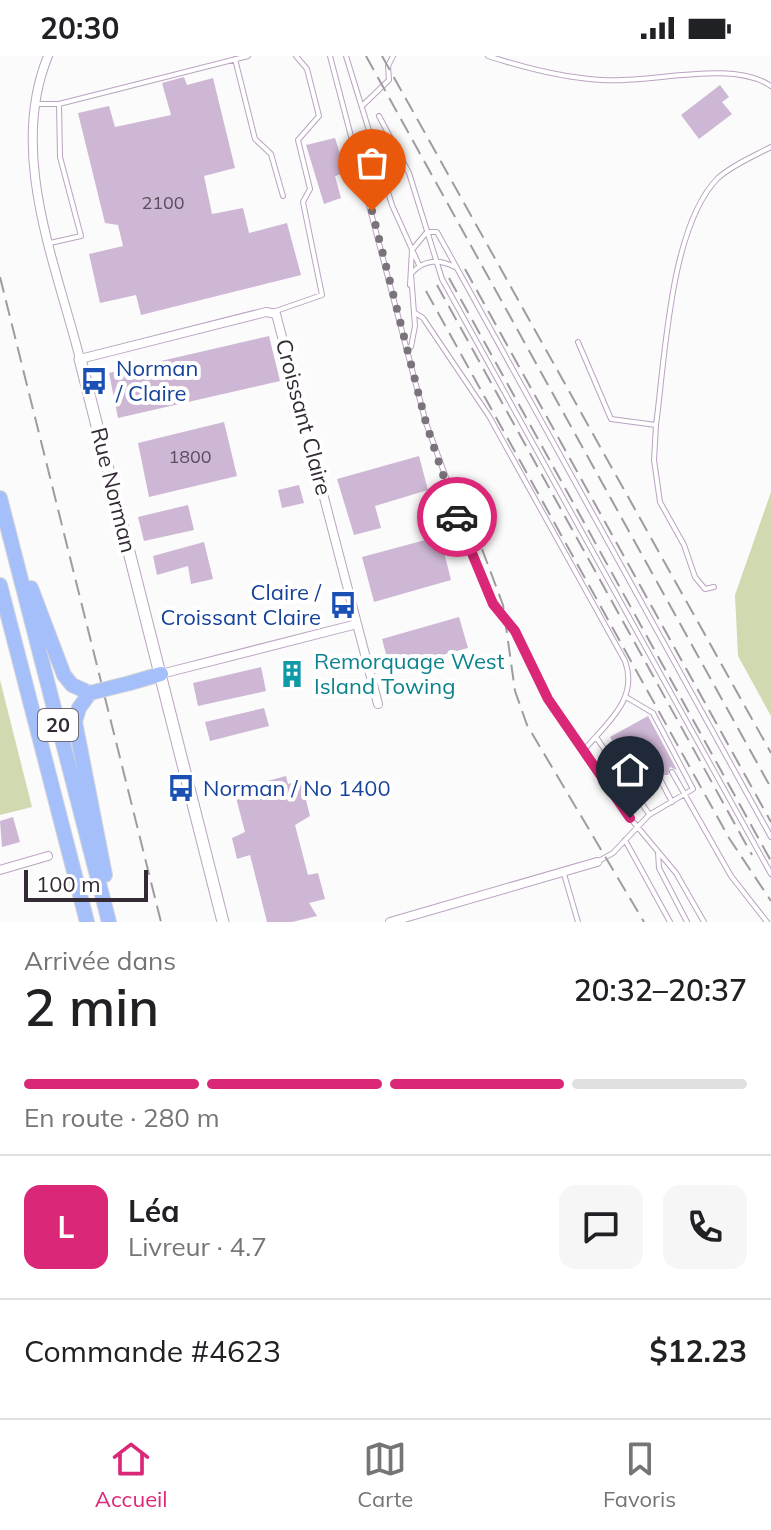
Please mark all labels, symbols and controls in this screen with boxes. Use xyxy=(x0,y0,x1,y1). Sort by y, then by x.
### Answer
text: 20:30 xyxy=(40,9,119,47)
pin xyxy=(338,129,406,211)
icon: bag xyxy=(350,141,394,185)
house number: 2100 xyxy=(141,191,185,214)
street label: Croissant Claire xyxy=(270,336,338,498)
place label: Norman / Claire xyxy=(115,354,198,407)
bus stop icon: Norman / Claire xyxy=(79,366,109,396)
street label: Rue Norman xyxy=(85,424,143,556)
house number: 1800 xyxy=(168,445,212,468)
courier xyxy=(417,477,497,557)
icon: car xyxy=(435,495,479,539)
place label: Claire / Croissant Claire xyxy=(160,578,322,631)
bus stop icon: Claire / Croissant Claire xyxy=(328,590,358,620)
place label: Remorquage West Island Towing xyxy=(314,647,505,700)
building icon: Remorquage West Island Towing xyxy=(277,659,307,689)
road number: 20 xyxy=(38,709,78,741)
pin xyxy=(596,736,664,818)
icon: home xyxy=(608,748,652,792)
bus stop icon: Norman / No 1400 xyxy=(166,773,196,803)
place label: Norman / No 1400 xyxy=(203,774,391,802)
scale bar xyxy=(24,866,148,902)
text: 100 m xyxy=(36,870,101,898)
text: Arrivée dans xyxy=(24,944,176,977)
text: 20:32–20:37 xyxy=(574,971,747,1009)
text: 2 min xyxy=(24,974,159,1039)
text: En route · 280 m xyxy=(24,1101,220,1134)
button: chat xyxy=(559,1185,643,1269)
button: phone xyxy=(663,1185,747,1269)
text: Léa xyxy=(128,1192,180,1230)
text: L xyxy=(58,1208,74,1246)
text: Livreur · 4.7 xyxy=(128,1230,267,1263)
text: Commande #4623 xyxy=(24,1332,281,1370)
text: $12.23 xyxy=(650,1332,747,1370)
tab: Accueil xyxy=(95,1437,168,1513)
tab: Carte xyxy=(357,1437,413,1513)
tab: Favoris xyxy=(603,1437,676,1513)

